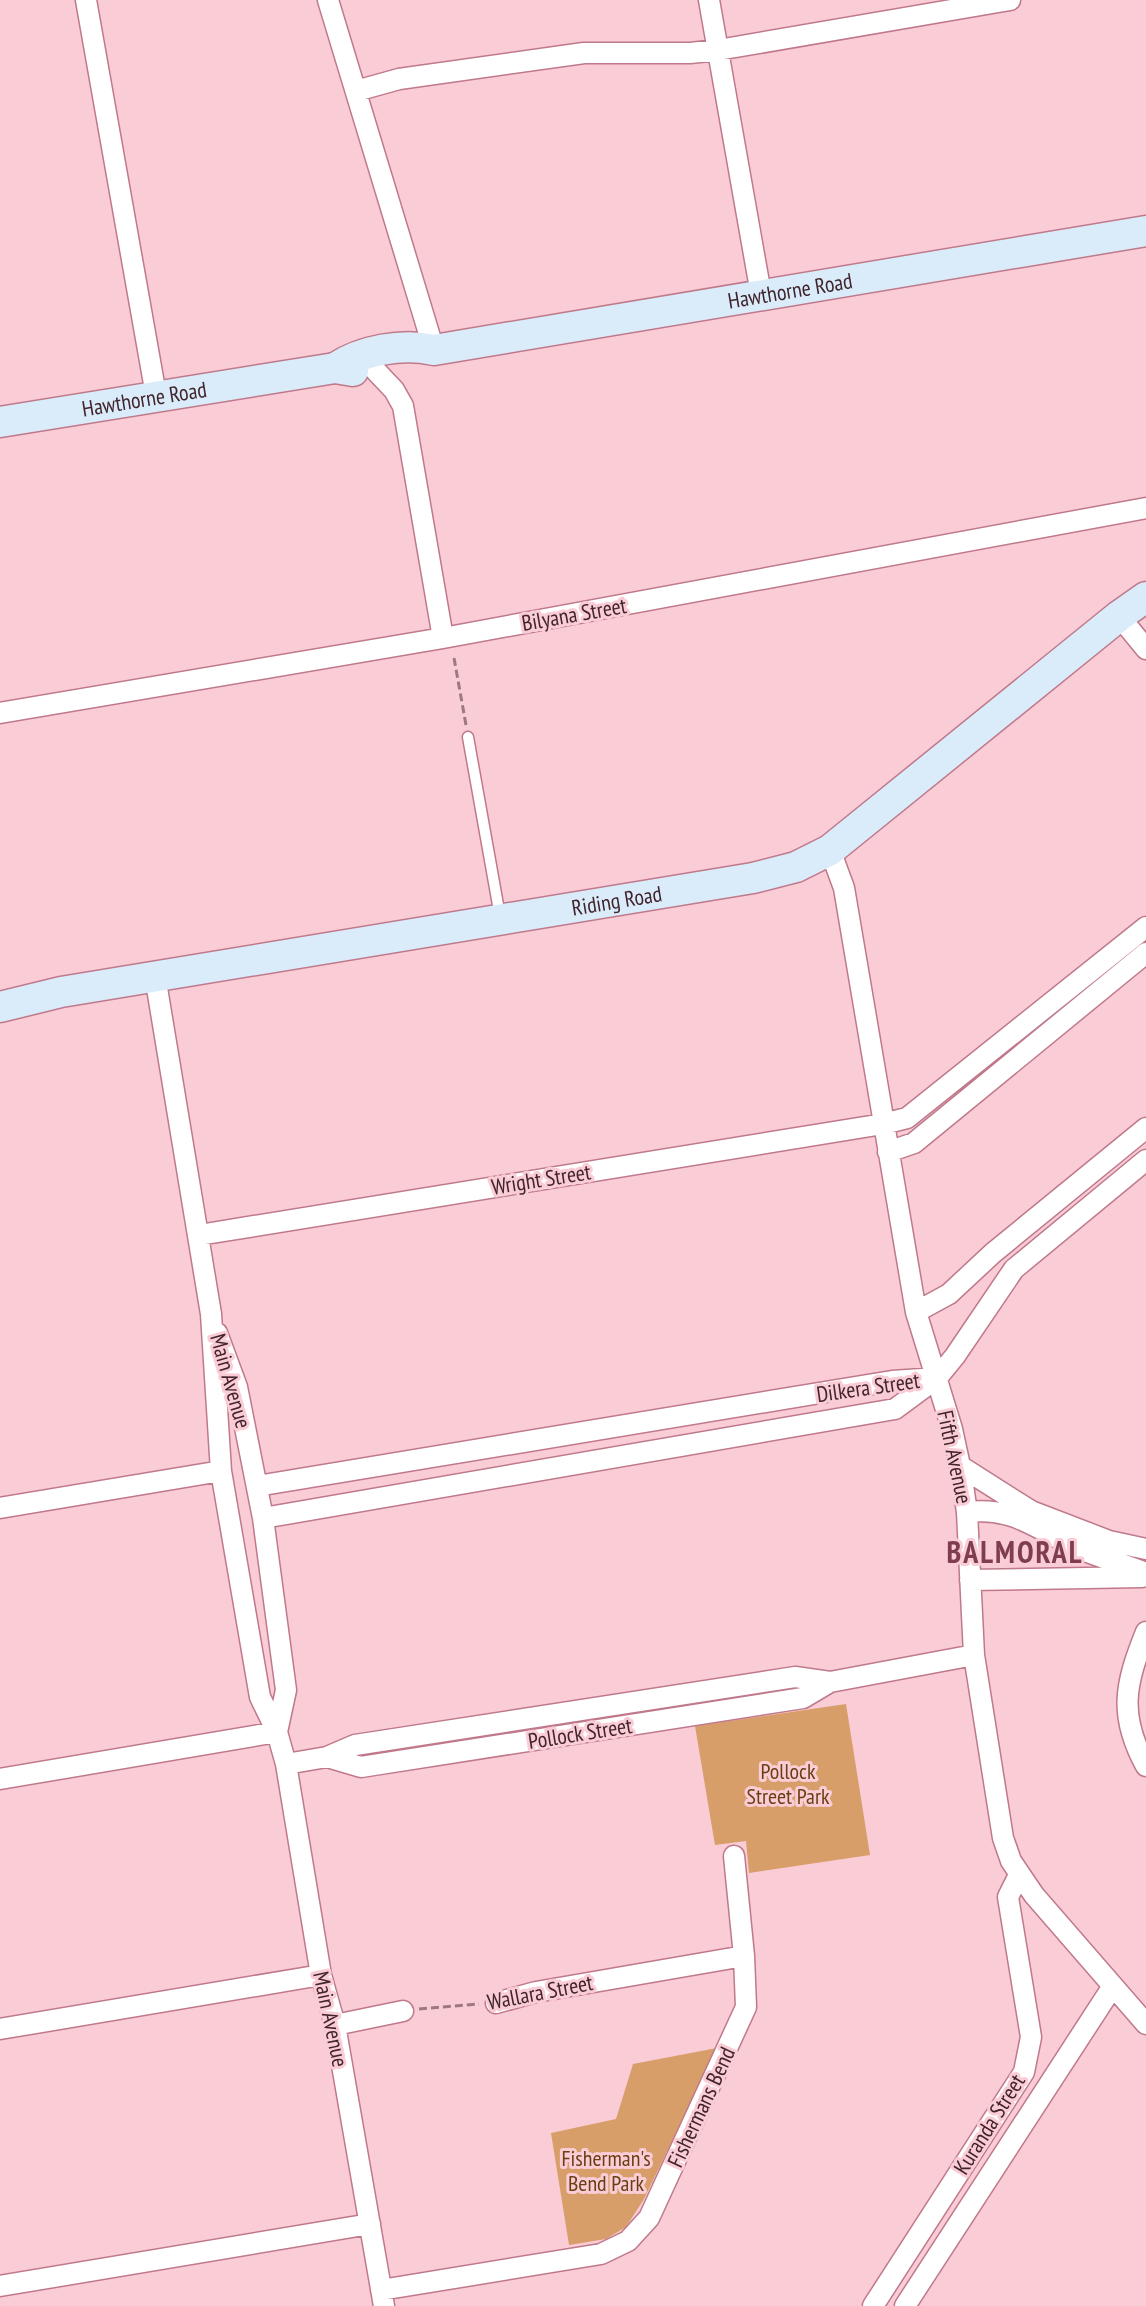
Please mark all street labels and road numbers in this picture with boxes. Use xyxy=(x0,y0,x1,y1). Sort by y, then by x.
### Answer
street label: Hawthorne Road xyxy=(726,266,854,315)
street label: Hawthorne Road xyxy=(80,375,209,423)
street label: Bilyana Street xyxy=(519,591,629,637)
street label: Riding Road xyxy=(569,879,664,922)
street label: Wright Street xyxy=(489,1157,593,1201)
street label: Main Avenue xyxy=(204,1331,258,1431)
street label: Dilkera Street xyxy=(815,1366,921,1408)
street label: Fifth Avenue xyxy=(931,1408,979,1506)
street label: Pollock Street xyxy=(526,1711,634,1755)
street label: Wallara Street xyxy=(485,1968,595,2016)
street label: Main Avenue xyxy=(307,1969,355,2069)
street label: Fishermans Bend xyxy=(661,2042,741,2172)
street label: Kuranda Street xyxy=(947,2069,1031,2179)

